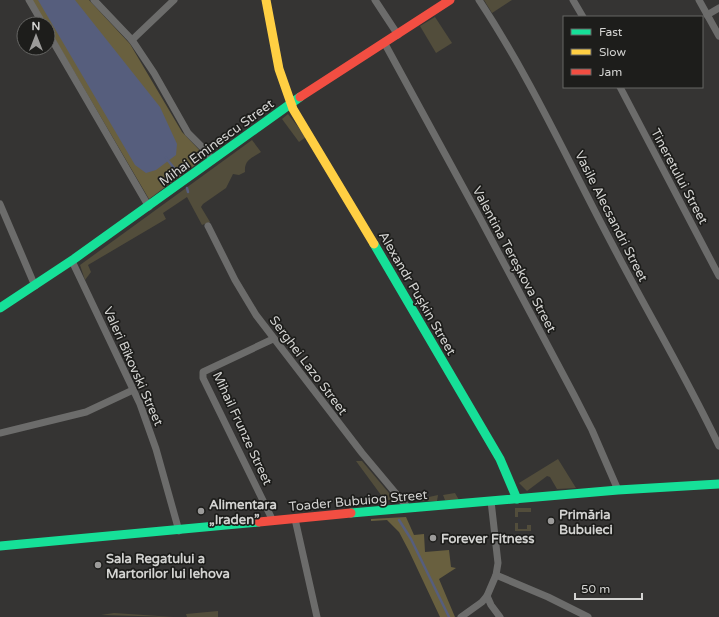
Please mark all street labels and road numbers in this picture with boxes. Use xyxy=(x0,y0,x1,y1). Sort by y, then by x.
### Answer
street label: Mihai Eminescu Street xyxy=(156,96,277,190)
street label: Tineretului Street xyxy=(647,126,711,227)
street label: Vasile Alecsandri Street xyxy=(571,148,651,285)
street label: Valentina Tereșkova Street xyxy=(469,184,559,335)
street label: Alexandr Pușkin Street xyxy=(375,229,459,358)
street label: Valeri Bîkovski Street xyxy=(100,304,167,428)
street label: Serghei Lazo Street xyxy=(266,313,351,418)
street label: Mihail Frunze Street xyxy=(209,369,275,488)
street label: Toader Bubuiog Street xyxy=(288,487,428,515)

